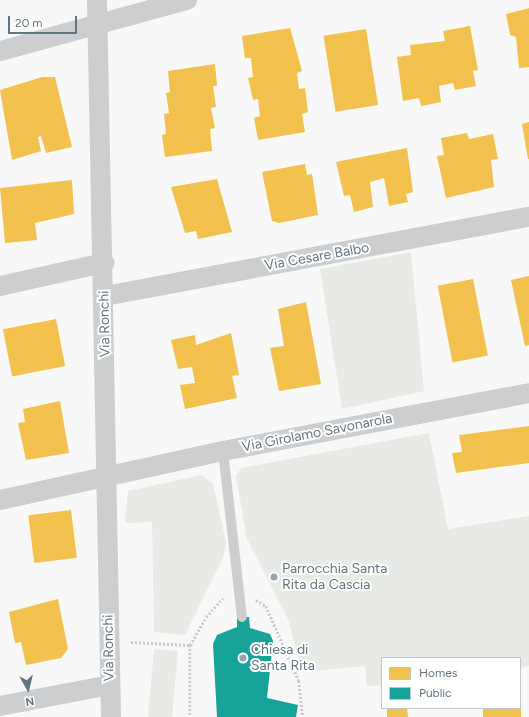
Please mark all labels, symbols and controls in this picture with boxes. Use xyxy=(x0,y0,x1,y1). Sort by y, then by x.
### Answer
scale bar xyxy=(10,8,79,34)
text: 20 m xyxy=(15,16,43,30)
street label: Via Cesare Balbo xyxy=(263,240,371,274)
street label: Via Ronchi xyxy=(96,290,114,358)
street label: Via Girolamo Savonarola xyxy=(240,410,394,456)
place label: Parrocchia Santa Rita da Cascia xyxy=(282,561,387,594)
marker: Parrocchia Santa Rita da Cascia xyxy=(269,572,279,582)
street label: Via Ronchi xyxy=(100,614,118,682)
place label: Chiesa di Santa Rita xyxy=(251,642,315,674)
marker: Chiesa di Santa Rita xyxy=(238,653,248,663)
legend xyxy=(381,657,521,709)
text: Homes xyxy=(419,666,457,680)
north arrow xyxy=(8,669,48,709)
text: Public xyxy=(419,686,452,700)
text: N xyxy=(25,694,35,708)

